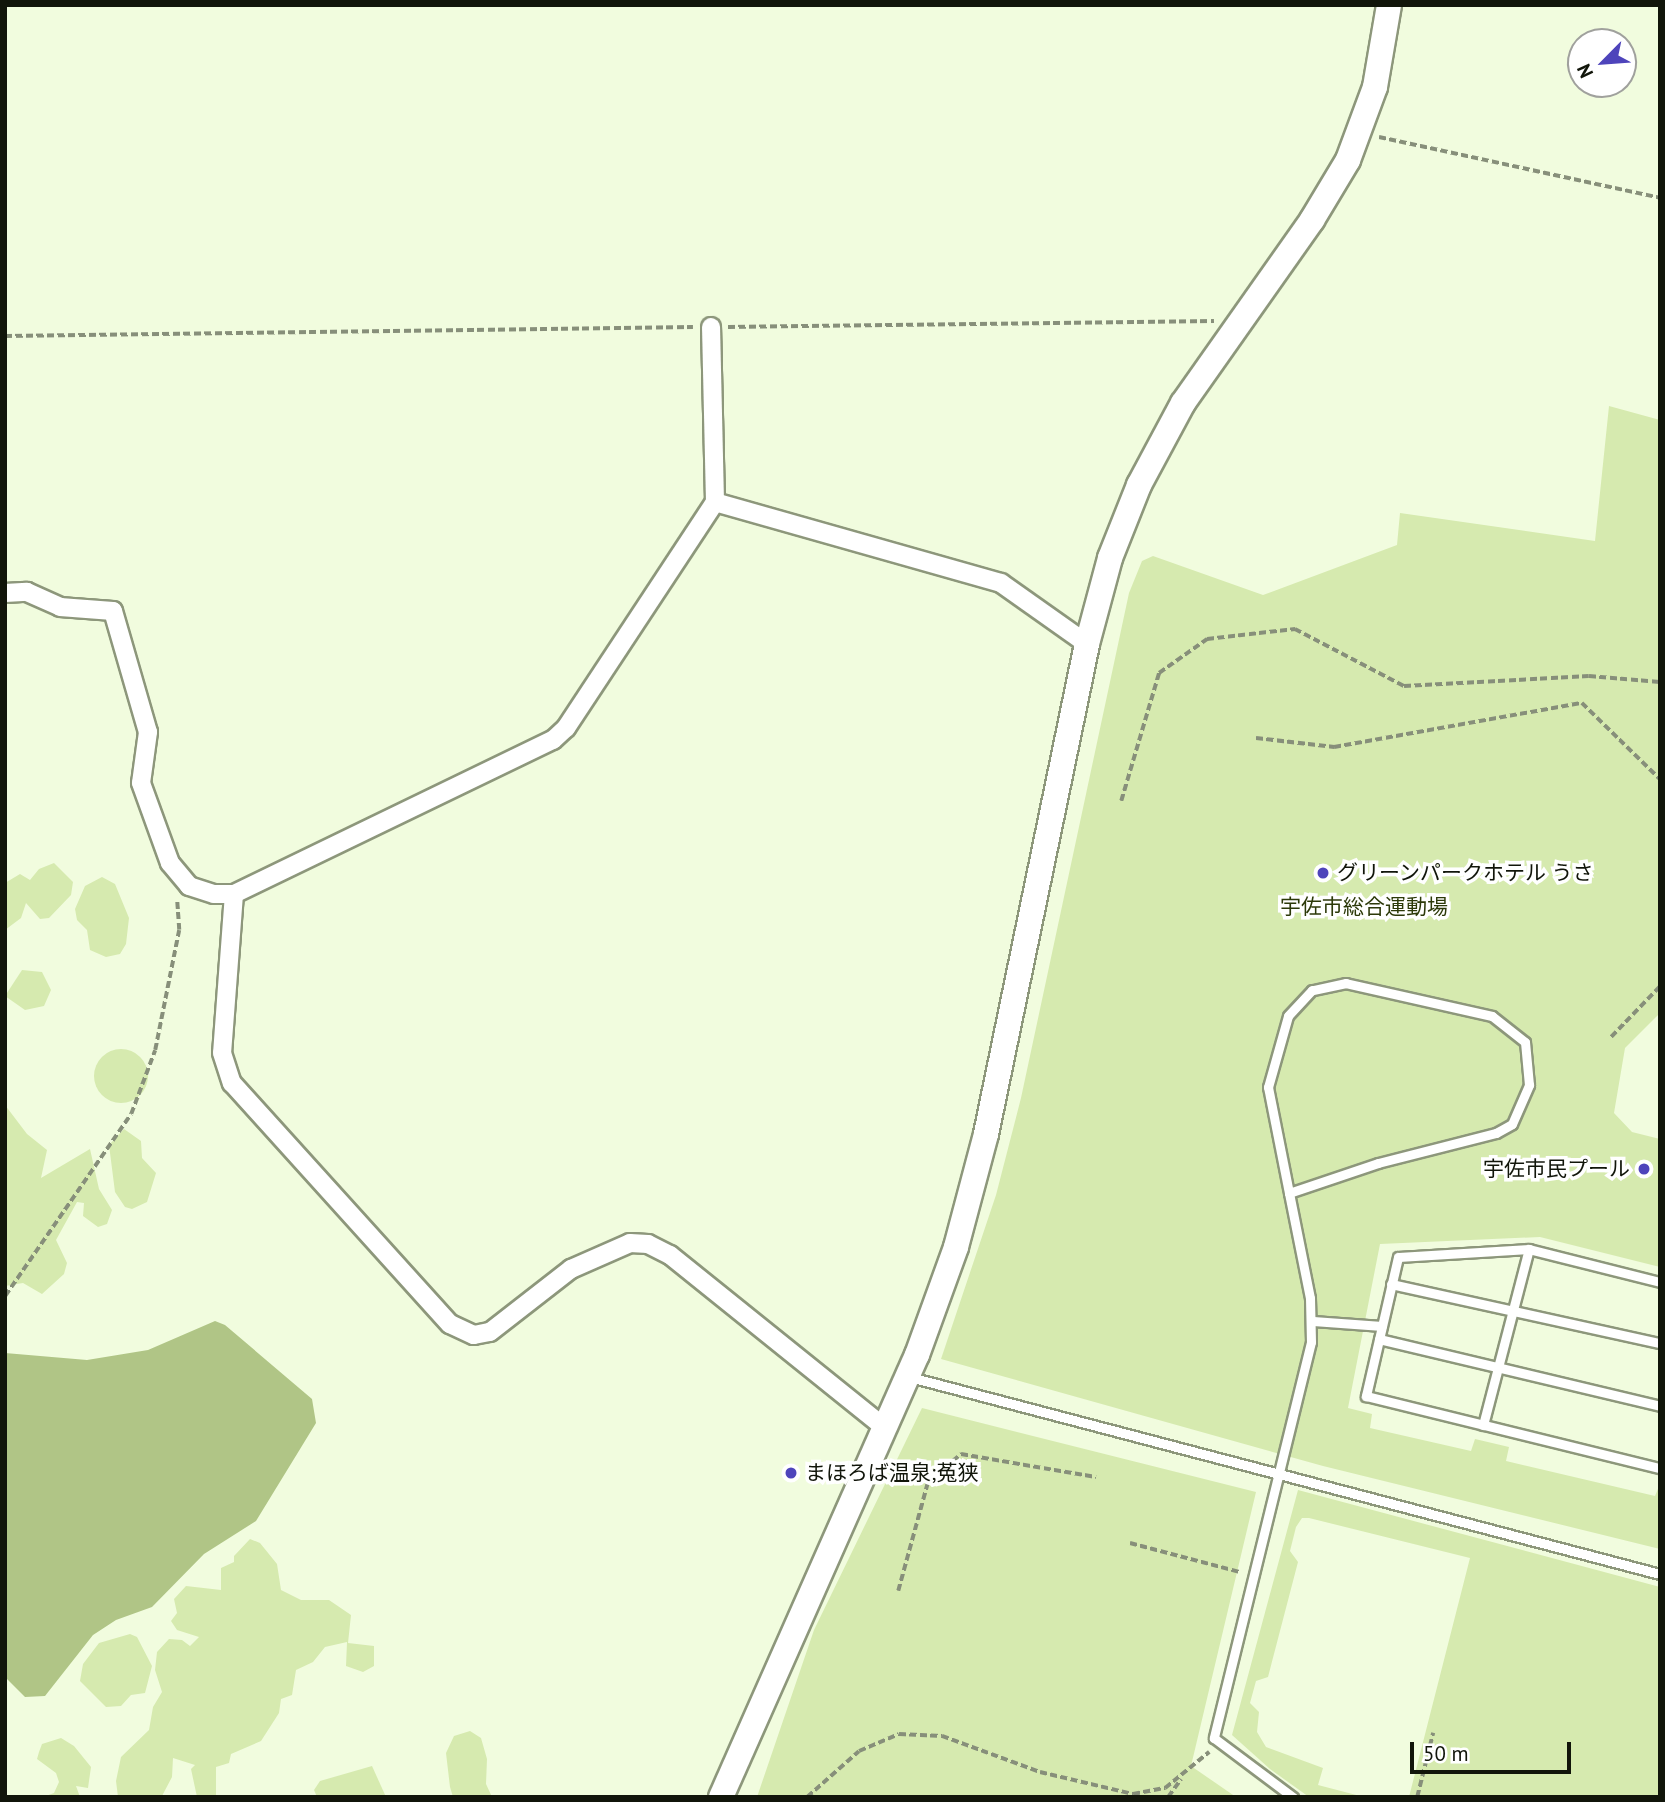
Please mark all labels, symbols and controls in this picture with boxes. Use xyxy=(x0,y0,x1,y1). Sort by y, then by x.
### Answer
north arrow xyxy=(1567,28,1637,98)
text: N xyxy=(1571,60,1598,82)
place label: グリーンパークホテル うさ xyxy=(1337,860,1595,886)
marker: グリーンパークホテル うさ xyxy=(1315,865,1331,881)
park label: 宇佐市総合運動場 xyxy=(1280,894,1448,920)
place label: 宇佐市民プール xyxy=(1483,1156,1630,1182)
marker: 宇佐市民プール xyxy=(1636,1161,1652,1177)
place label: まほろば温泉;菟狭 xyxy=(805,1460,978,1486)
marker: まほろば温泉;菟狭 xyxy=(783,1465,799,1481)
scale bar xyxy=(1413,1728,1574,1772)
text: 50 m xyxy=(1423,1740,1469,1767)

